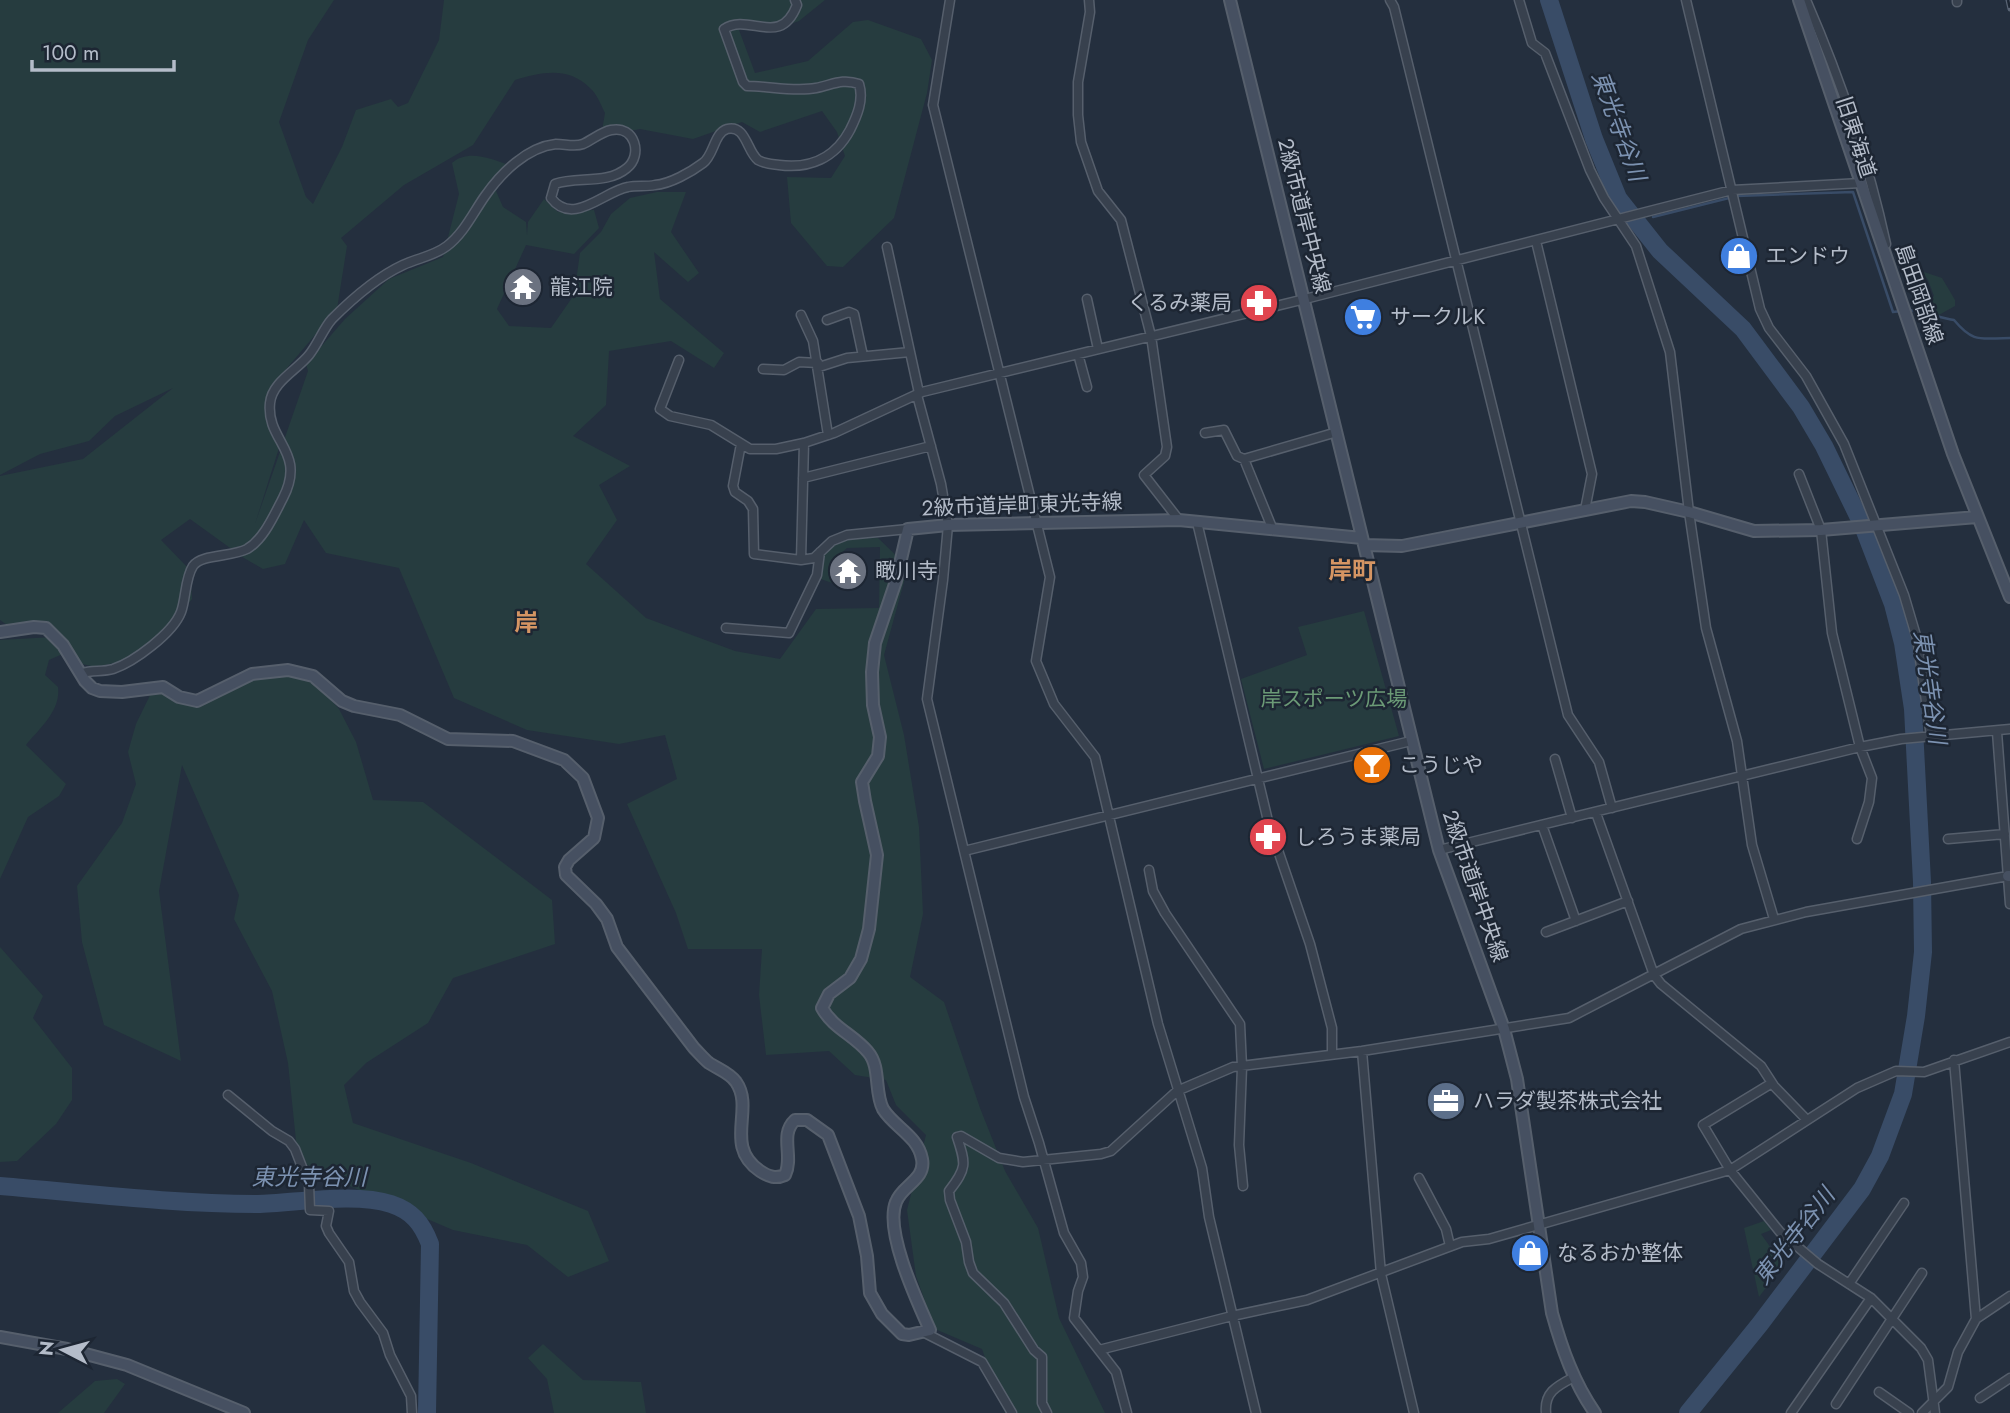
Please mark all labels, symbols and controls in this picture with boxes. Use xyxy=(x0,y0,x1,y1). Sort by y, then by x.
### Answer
scale bar xyxy=(32,28,173,72)
text: 100 m xyxy=(42,38,99,68)
water label: 東光寺谷川 xyxy=(1583,66,1656,189)
street label: 旧東海道 xyxy=(1829,92,1883,182)
street label: 2級市道岸中央線 xyxy=(1270,135,1338,297)
shop icon: エンドウ xyxy=(1718,235,1760,277)
street label: 島田岡部線 xyxy=(1888,239,1950,349)
place label: エンドウ xyxy=(1766,241,1850,271)
temple icon: 龍江院 xyxy=(502,266,544,308)
place label: 龍江院 xyxy=(550,272,613,302)
pharmacy icon: くるみ薬局 xyxy=(1238,282,1280,324)
place label: くるみ薬局 xyxy=(1127,288,1232,318)
supermarket icon: サークルK xyxy=(1342,296,1384,338)
place label: サークルK xyxy=(1390,302,1485,332)
street label: 2級市道岸町東光寺線 xyxy=(921,487,1123,523)
temple icon: 瞰川寺 xyxy=(827,550,869,592)
district label: 岸町 xyxy=(1328,553,1376,588)
place label: 瞰川寺 xyxy=(875,556,938,586)
district label: 岸 xyxy=(514,605,538,640)
water label: 東光寺谷川 xyxy=(1905,628,1955,749)
park label: 岸スポーツ広場 xyxy=(1261,684,1407,714)
bar icon: こうじや xyxy=(1351,744,1393,786)
place label: こうじや xyxy=(1399,750,1483,780)
street label: 2級市道岸中央線 xyxy=(1435,806,1515,966)
pharmacy icon: しろうま薬局 xyxy=(1247,816,1289,858)
place label: しろうま薬局 xyxy=(1295,822,1421,852)
office icon: ハラダ製茶株式会社 xyxy=(1425,1080,1467,1122)
place label: ハラダ製茶株式会社 xyxy=(1473,1086,1662,1116)
water label: 東光寺谷川 xyxy=(252,1160,370,1194)
water label: 東光寺谷川 xyxy=(1745,1178,1845,1292)
shop icon: なるおか整体 xyxy=(1509,1232,1551,1274)
place label: なるおか整体 xyxy=(1557,1238,1683,1268)
north arrow xyxy=(28,1315,98,1385)
text: N xyxy=(32,1339,61,1357)

